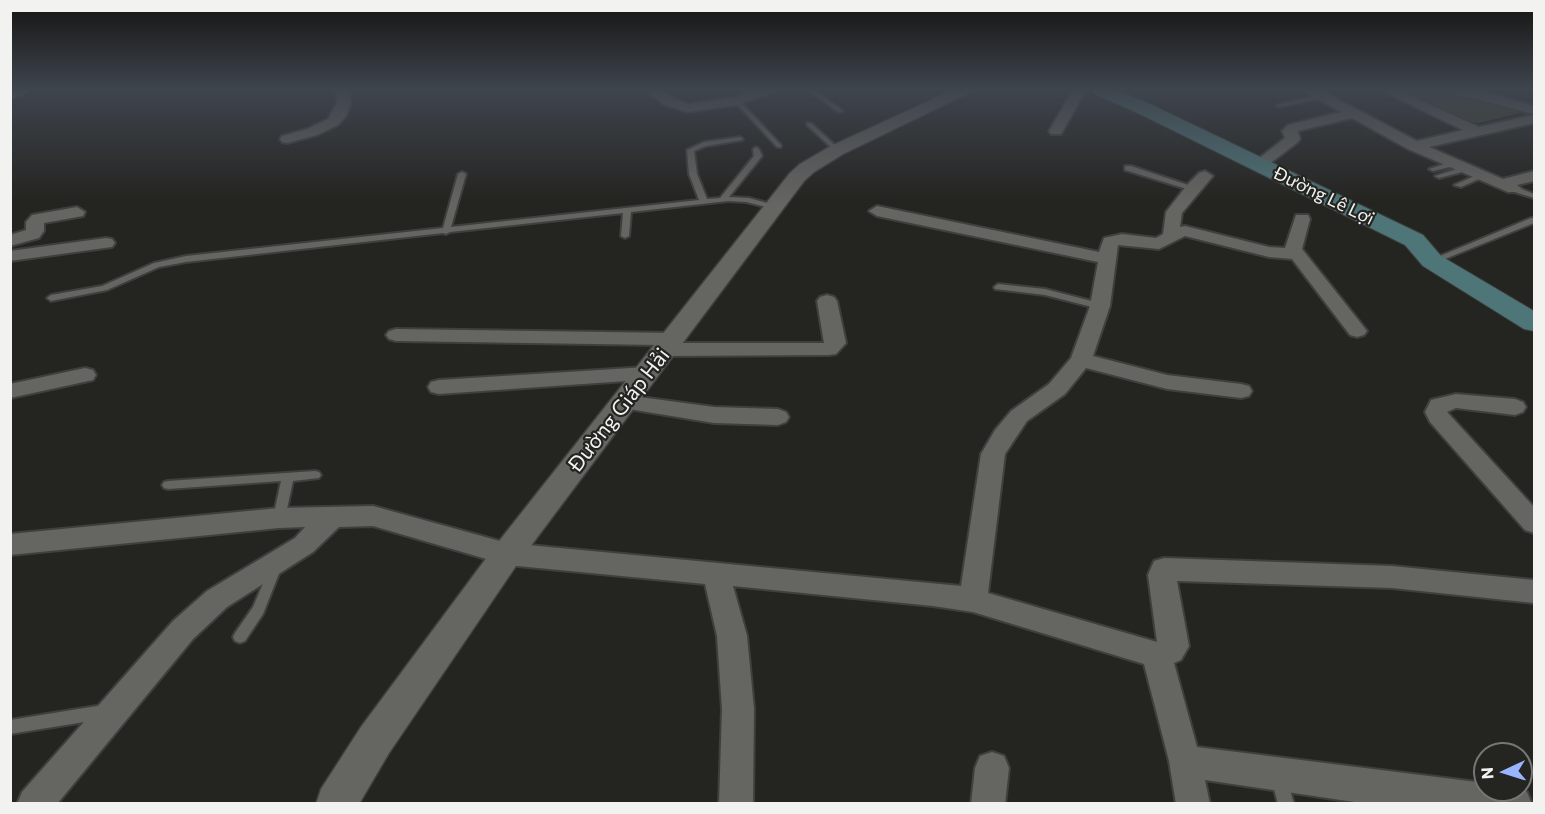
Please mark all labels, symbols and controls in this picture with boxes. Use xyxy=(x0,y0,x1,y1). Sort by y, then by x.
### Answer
street label: Đường Lê Lợi xyxy=(1270,162,1378,230)
street label: Đường Giáp Hải xyxy=(563,343,675,477)
north arrow xyxy=(1473,742,1533,802)
text: N xyxy=(1477,767,1496,780)

